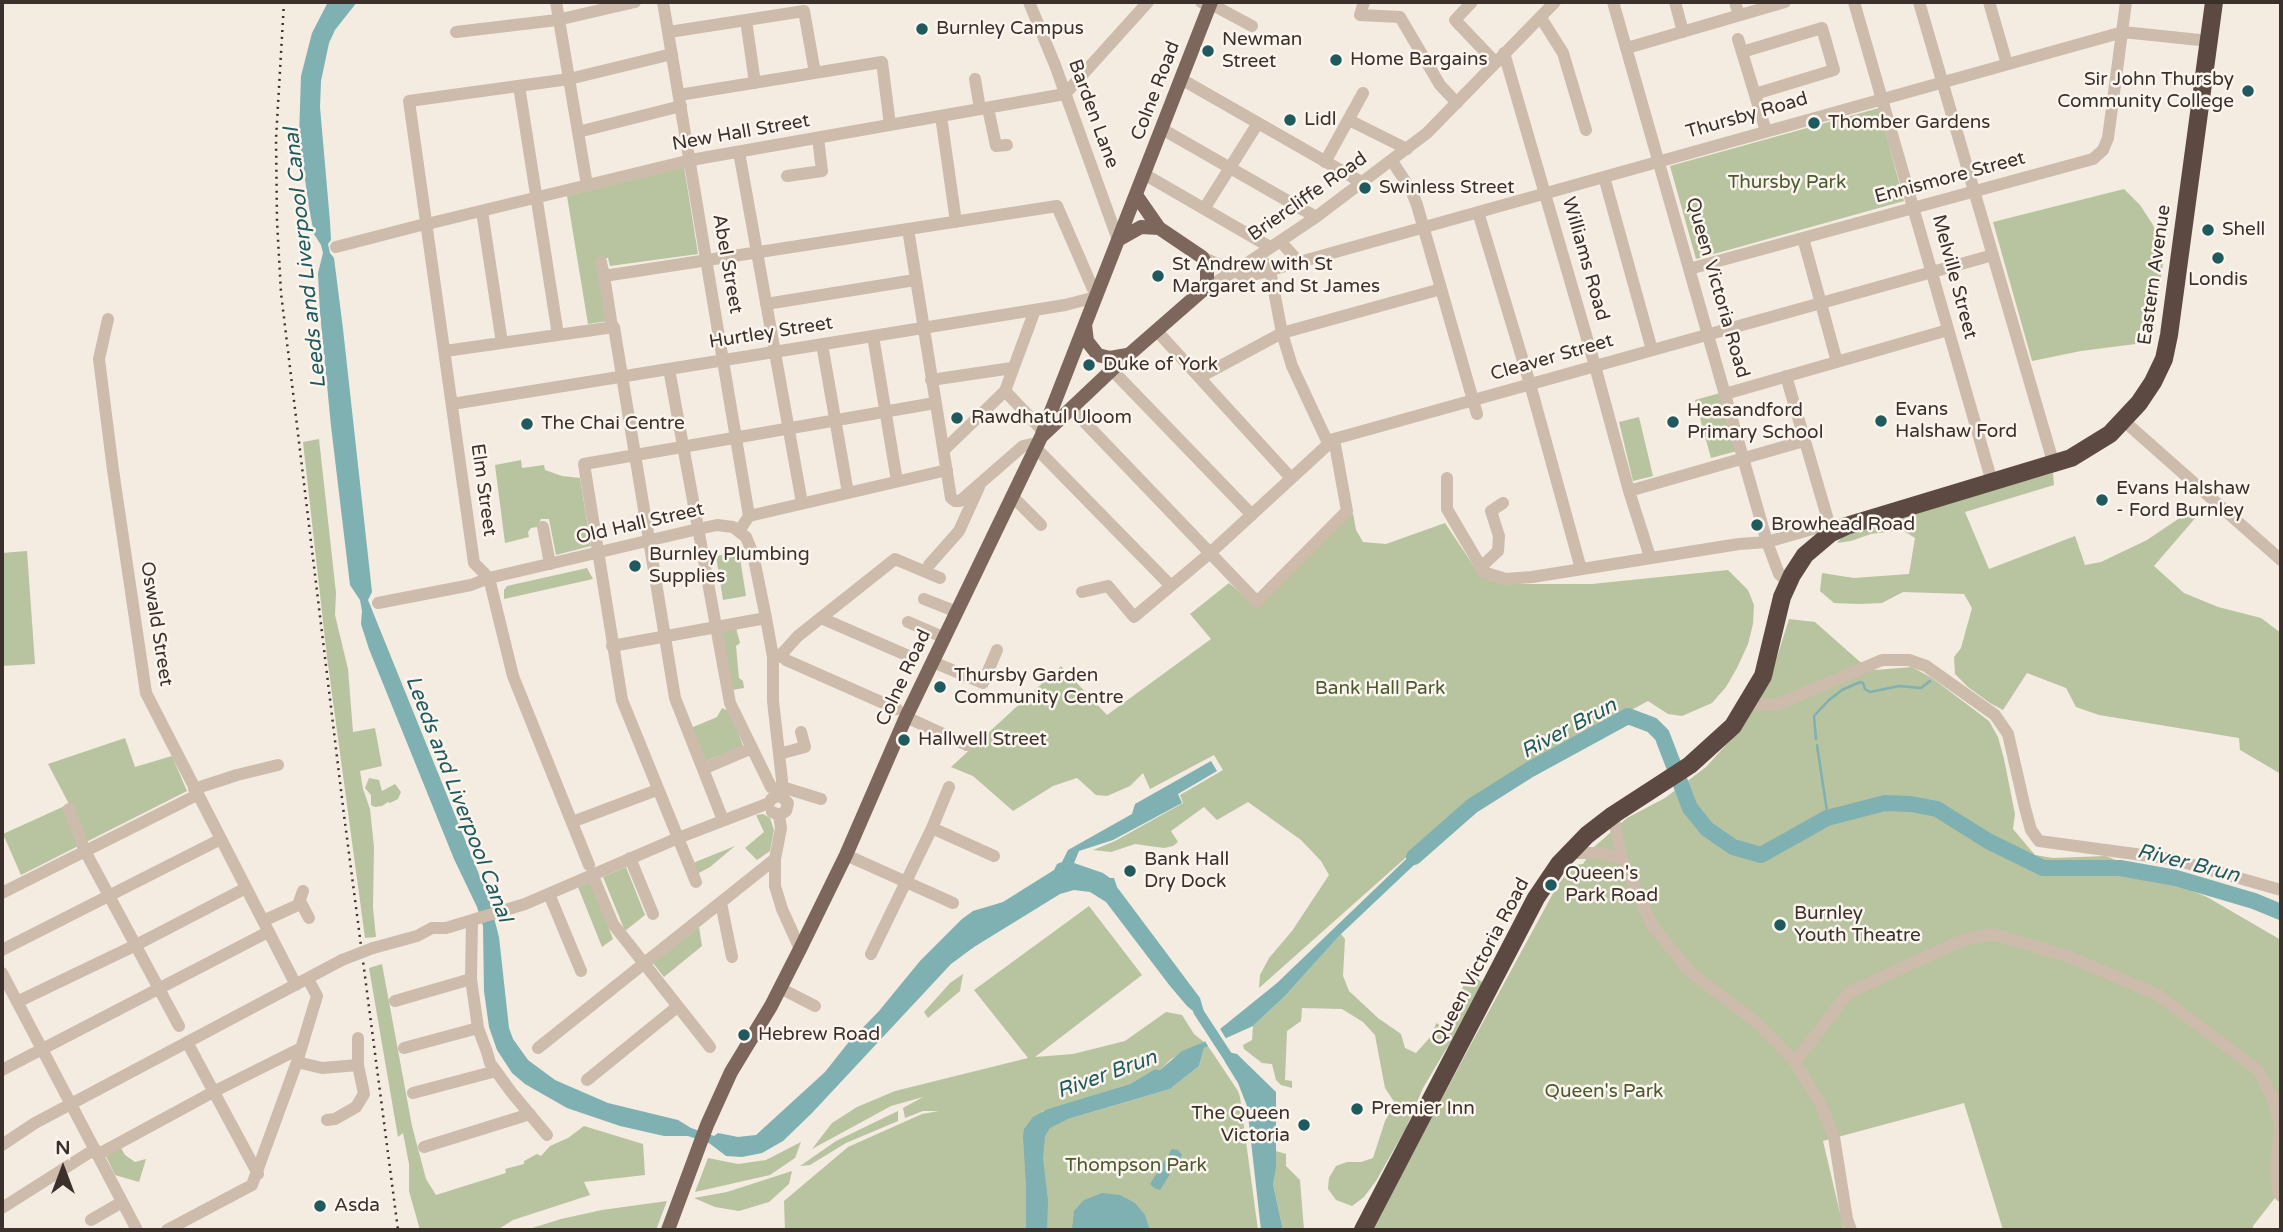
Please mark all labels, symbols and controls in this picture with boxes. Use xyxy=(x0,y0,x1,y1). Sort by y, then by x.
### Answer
place label: Burnley Campus xyxy=(936,18,1084,40)
marker: Burnley Campus xyxy=(914,21,930,37)
place label: Newman Street xyxy=(1222,29,1302,73)
street label: Colne Road xyxy=(1127,38,1185,144)
marker: Newman Street xyxy=(1200,43,1216,59)
place label: Home Bargains xyxy=(1350,49,1488,71)
marker: Home Bargains xyxy=(1328,52,1344,68)
street label: Barden Lane xyxy=(1063,57,1123,171)
place label: Sir John Thursby Community College xyxy=(2057,69,2234,113)
marker: Sir John Thursby Community College xyxy=(2240,83,2256,99)
street label: Thursby Road xyxy=(1683,88,1811,144)
place label: Lidl xyxy=(1304,109,1336,131)
street label: New Hall Street xyxy=(670,110,812,156)
marker: Lidl xyxy=(1282,112,1298,128)
place label: Thomber Gardens xyxy=(1828,112,1990,134)
marker: Thomber Gardens xyxy=(1806,115,1822,131)
water label: Leeds and Liverpool Canal xyxy=(280,126,332,390)
street label: Ennismore Street xyxy=(1872,147,2028,209)
street label: Briercliffe Road xyxy=(1244,148,1372,246)
park label: Thursby Park xyxy=(1728,172,1846,194)
place label: Swinless Street xyxy=(1379,177,1514,199)
marker: Swinless Street xyxy=(1357,180,1373,196)
street label: Williams Road xyxy=(1556,194,1614,324)
street label: Queen Victoria Road xyxy=(1680,195,1754,381)
street label: Eastern Avenue xyxy=(2134,203,2176,347)
street label: Abel Street xyxy=(707,212,747,316)
street label: Melville Street xyxy=(1926,212,1982,342)
place label: Shell xyxy=(2222,219,2265,241)
marker: Shell xyxy=(2200,222,2216,238)
marker: Londis xyxy=(2210,250,2226,266)
place label: St Andrew with St Margaret and St James xyxy=(1172,254,1380,298)
marker: St Andrew with St Margaret and St James xyxy=(1150,268,1166,284)
place label: Londis xyxy=(2188,269,2248,291)
street label: Hurtley Street xyxy=(707,312,835,354)
street label: Cleaver Street xyxy=(1488,330,1616,386)
place label: Duke of York xyxy=(1103,354,1218,376)
marker: Duke of York xyxy=(1081,357,1097,373)
place label: Evans Halshaw Ford xyxy=(1895,399,2017,443)
place label: Heasandford Primary School xyxy=(1687,400,1823,444)
place label: Rawdhatul Uloom xyxy=(971,407,1132,429)
marker: Rawdhatul Uloom xyxy=(949,410,965,426)
place label: The Chai Centre xyxy=(541,413,685,435)
marker: Evans Halshaw Ford xyxy=(1873,413,1889,429)
marker: Heasandford Primary School xyxy=(1665,414,1681,430)
marker: The Chai Centre xyxy=(519,416,535,432)
street label: Elm Street xyxy=(465,442,501,538)
place label: Evans Halshaw - Ford Burnley xyxy=(2116,478,2250,522)
marker: Evans Halshaw - Ford Burnley xyxy=(2094,492,2110,508)
street label: Old Hall Street xyxy=(574,498,706,550)
place label: Browhead Road xyxy=(1771,514,1915,536)
marker: Browhead Road xyxy=(1749,517,1765,533)
place label: Burnley Plumbing Supplies xyxy=(649,544,810,588)
marker: Burnley Plumbing Supplies xyxy=(627,558,643,574)
street label: Oswald Street xyxy=(135,560,177,688)
street label: Colne Road xyxy=(872,626,936,730)
place label: Thursby Garden Community Centre xyxy=(954,665,1123,709)
water label: Leeds and Liverpool Canal xyxy=(399,672,517,926)
park label: Bank Hall Park xyxy=(1315,678,1445,700)
marker: Thursby Garden Community Centre xyxy=(932,679,948,695)
water label: River Brun xyxy=(1517,693,1621,765)
place label: Hallwell Street xyxy=(918,729,1047,751)
marker: Hallwell Street xyxy=(896,732,912,748)
water label: River Brun xyxy=(2134,839,2242,889)
place label: Bank Hall Dry Dock xyxy=(1144,849,1229,893)
marker: Bank Hall Dry Dock xyxy=(1122,863,1138,879)
place label: Queen's Park Road xyxy=(1565,863,1658,907)
street label: Queen Victoria Road xyxy=(1427,874,1535,1050)
marker: Queen's Park Road xyxy=(1543,877,1559,893)
place label: Burnley Youth Theatre xyxy=(1794,903,1921,947)
marker: Burnley Youth Theatre xyxy=(1772,917,1788,933)
place label: Hebrew Road xyxy=(758,1024,880,1046)
marker: Hebrew Road xyxy=(736,1027,752,1043)
water label: River Brun xyxy=(1054,1045,1160,1105)
park label: Queen's Park xyxy=(1545,1081,1663,1103)
place label: Premier Inn xyxy=(1371,1098,1475,1120)
marker: Premier Inn xyxy=(1349,1101,1365,1117)
place label: The Queen Victoria xyxy=(1191,1103,1290,1147)
marker: The Queen Victoria xyxy=(1296,1117,1312,1133)
north arrow xyxy=(28,1134,98,1204)
text: N xyxy=(55,1137,71,1159)
park label: Thompson Park xyxy=(1065,1155,1207,1177)
place label: Asda xyxy=(334,1195,380,1217)
marker: Asda xyxy=(312,1198,328,1214)

